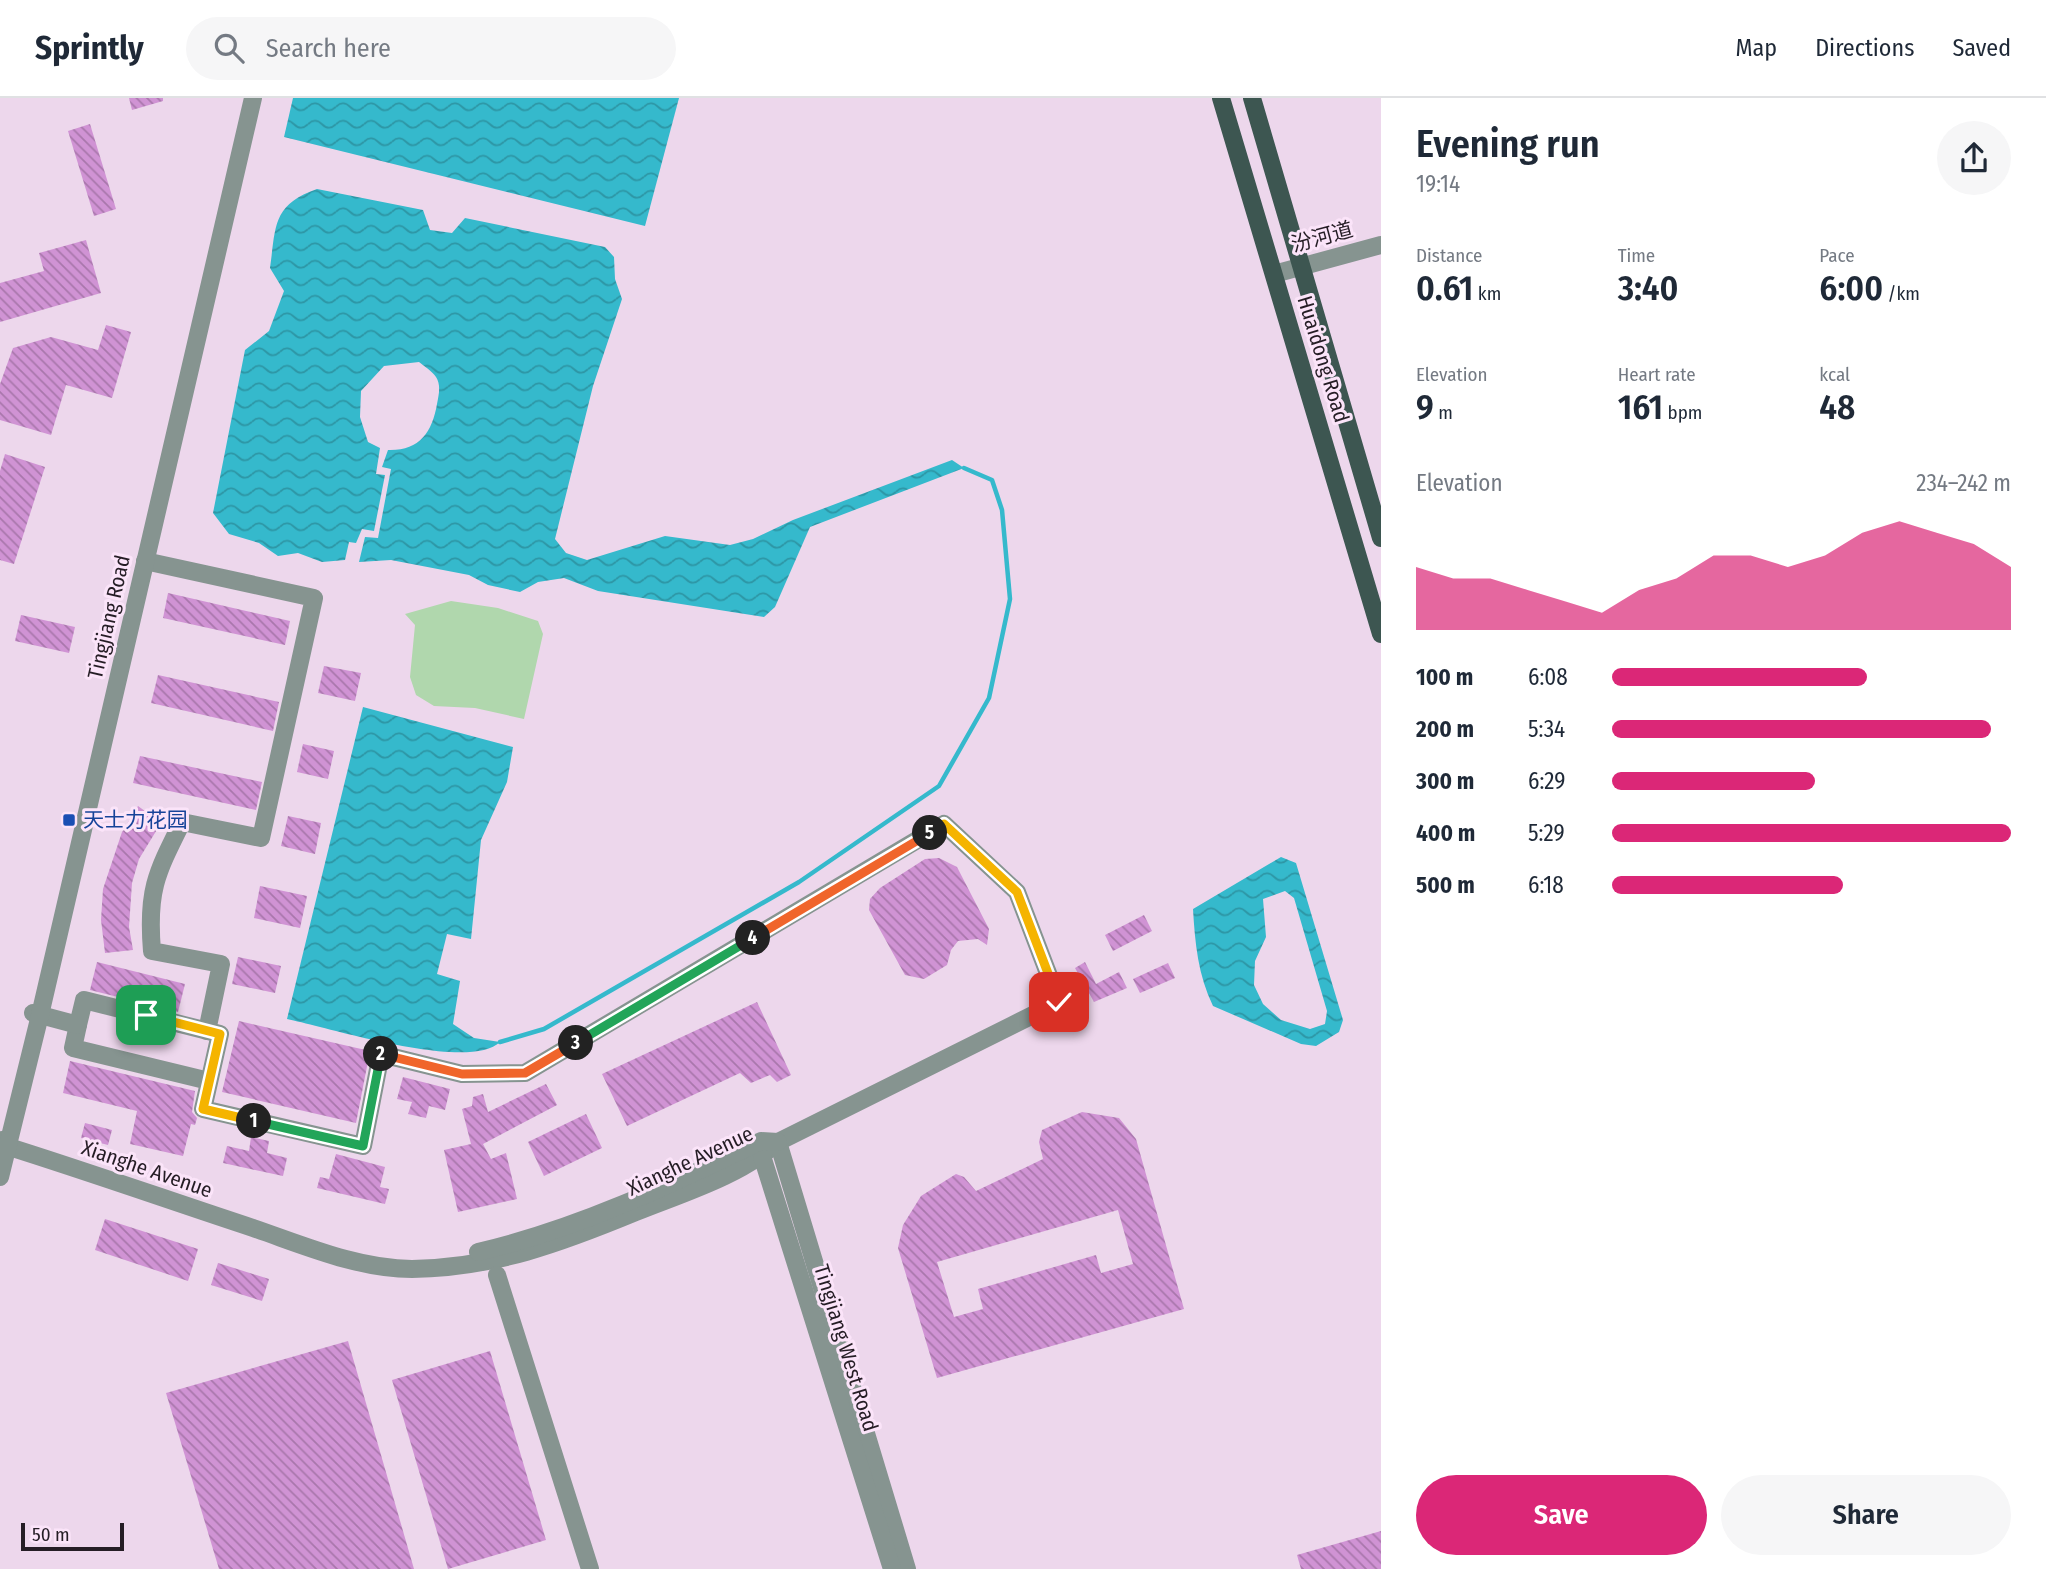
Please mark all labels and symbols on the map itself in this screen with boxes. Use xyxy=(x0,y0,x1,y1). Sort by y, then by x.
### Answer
street label: 汾河道 xyxy=(1288,216,1356,258)
street label: Huaidong Road xyxy=(1291,293,1355,425)
street label: Tingjiang Road xyxy=(82,553,136,681)
place label: 天士力花园 xyxy=(83,807,188,833)
marker: 天士力花园 xyxy=(61,812,77,828)
pin: 5 xyxy=(912,816,948,850)
pin: 4 xyxy=(736,920,770,956)
pin xyxy=(1029,972,1089,1032)
pin xyxy=(116,985,176,1045)
pin: 3 xyxy=(558,1026,594,1060)
pin: 2 xyxy=(364,1037,398,1072)
pin: 1 xyxy=(236,1104,272,1138)
street label: Xianghe Avenue xyxy=(623,1120,757,1202)
street label: Xianghe Avenue xyxy=(78,1135,216,1203)
street label: Tingjiang West Road xyxy=(808,1262,884,1434)
scale bar xyxy=(21,1520,124,1552)

